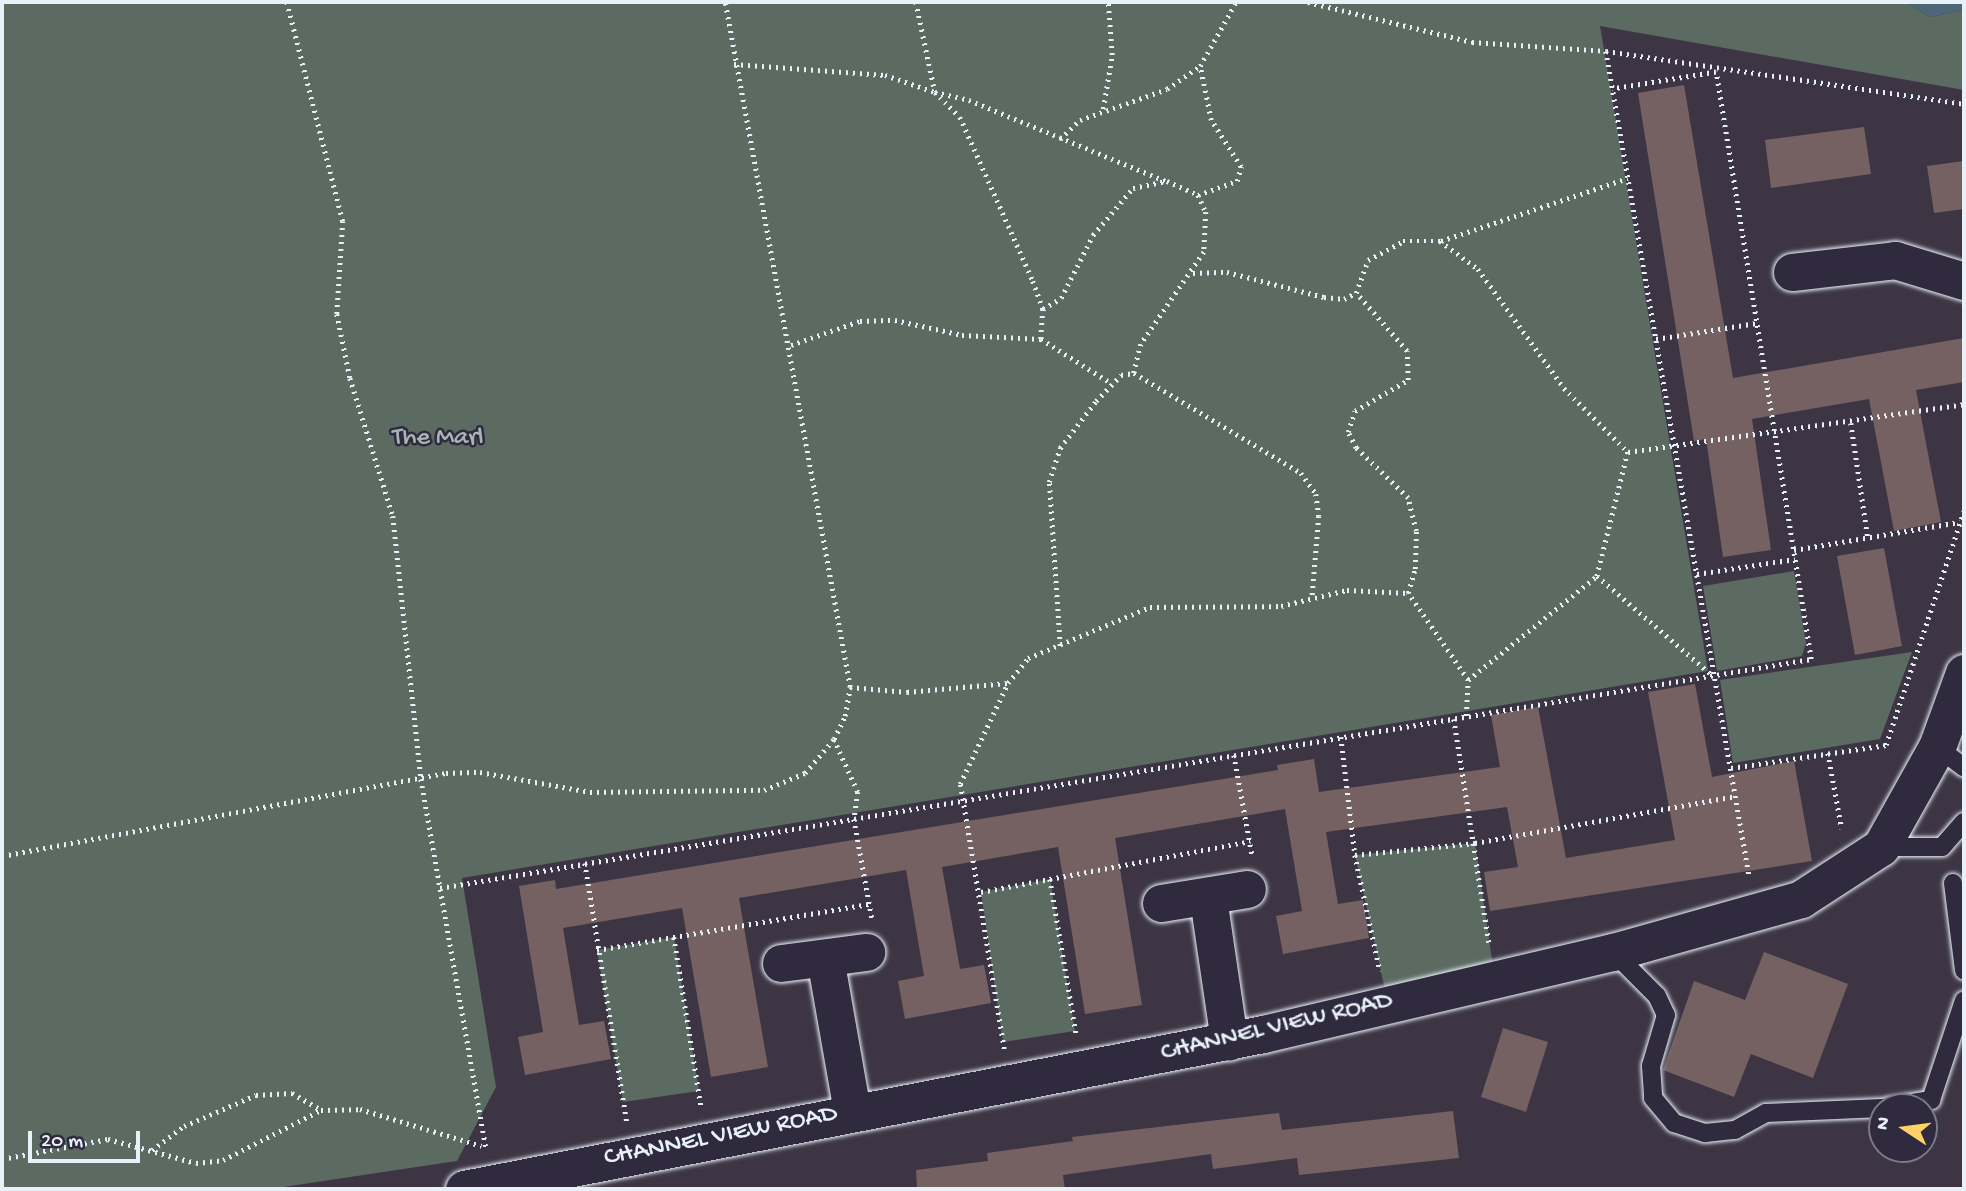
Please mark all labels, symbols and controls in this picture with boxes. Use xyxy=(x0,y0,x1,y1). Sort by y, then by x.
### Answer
park label: The Marl xyxy=(393,423,483,455)
street label: CHANNEL VIEW ROAD xyxy=(1158,986,1396,1070)
north arrow xyxy=(1868,1093,1938,1163)
street label: CHANNEL VIEW ROAD xyxy=(602,1099,840,1175)
text: N xyxy=(1871,1115,1897,1132)
scale bar xyxy=(32,1118,144,1162)
text: 20 m xyxy=(41,1130,83,1155)

